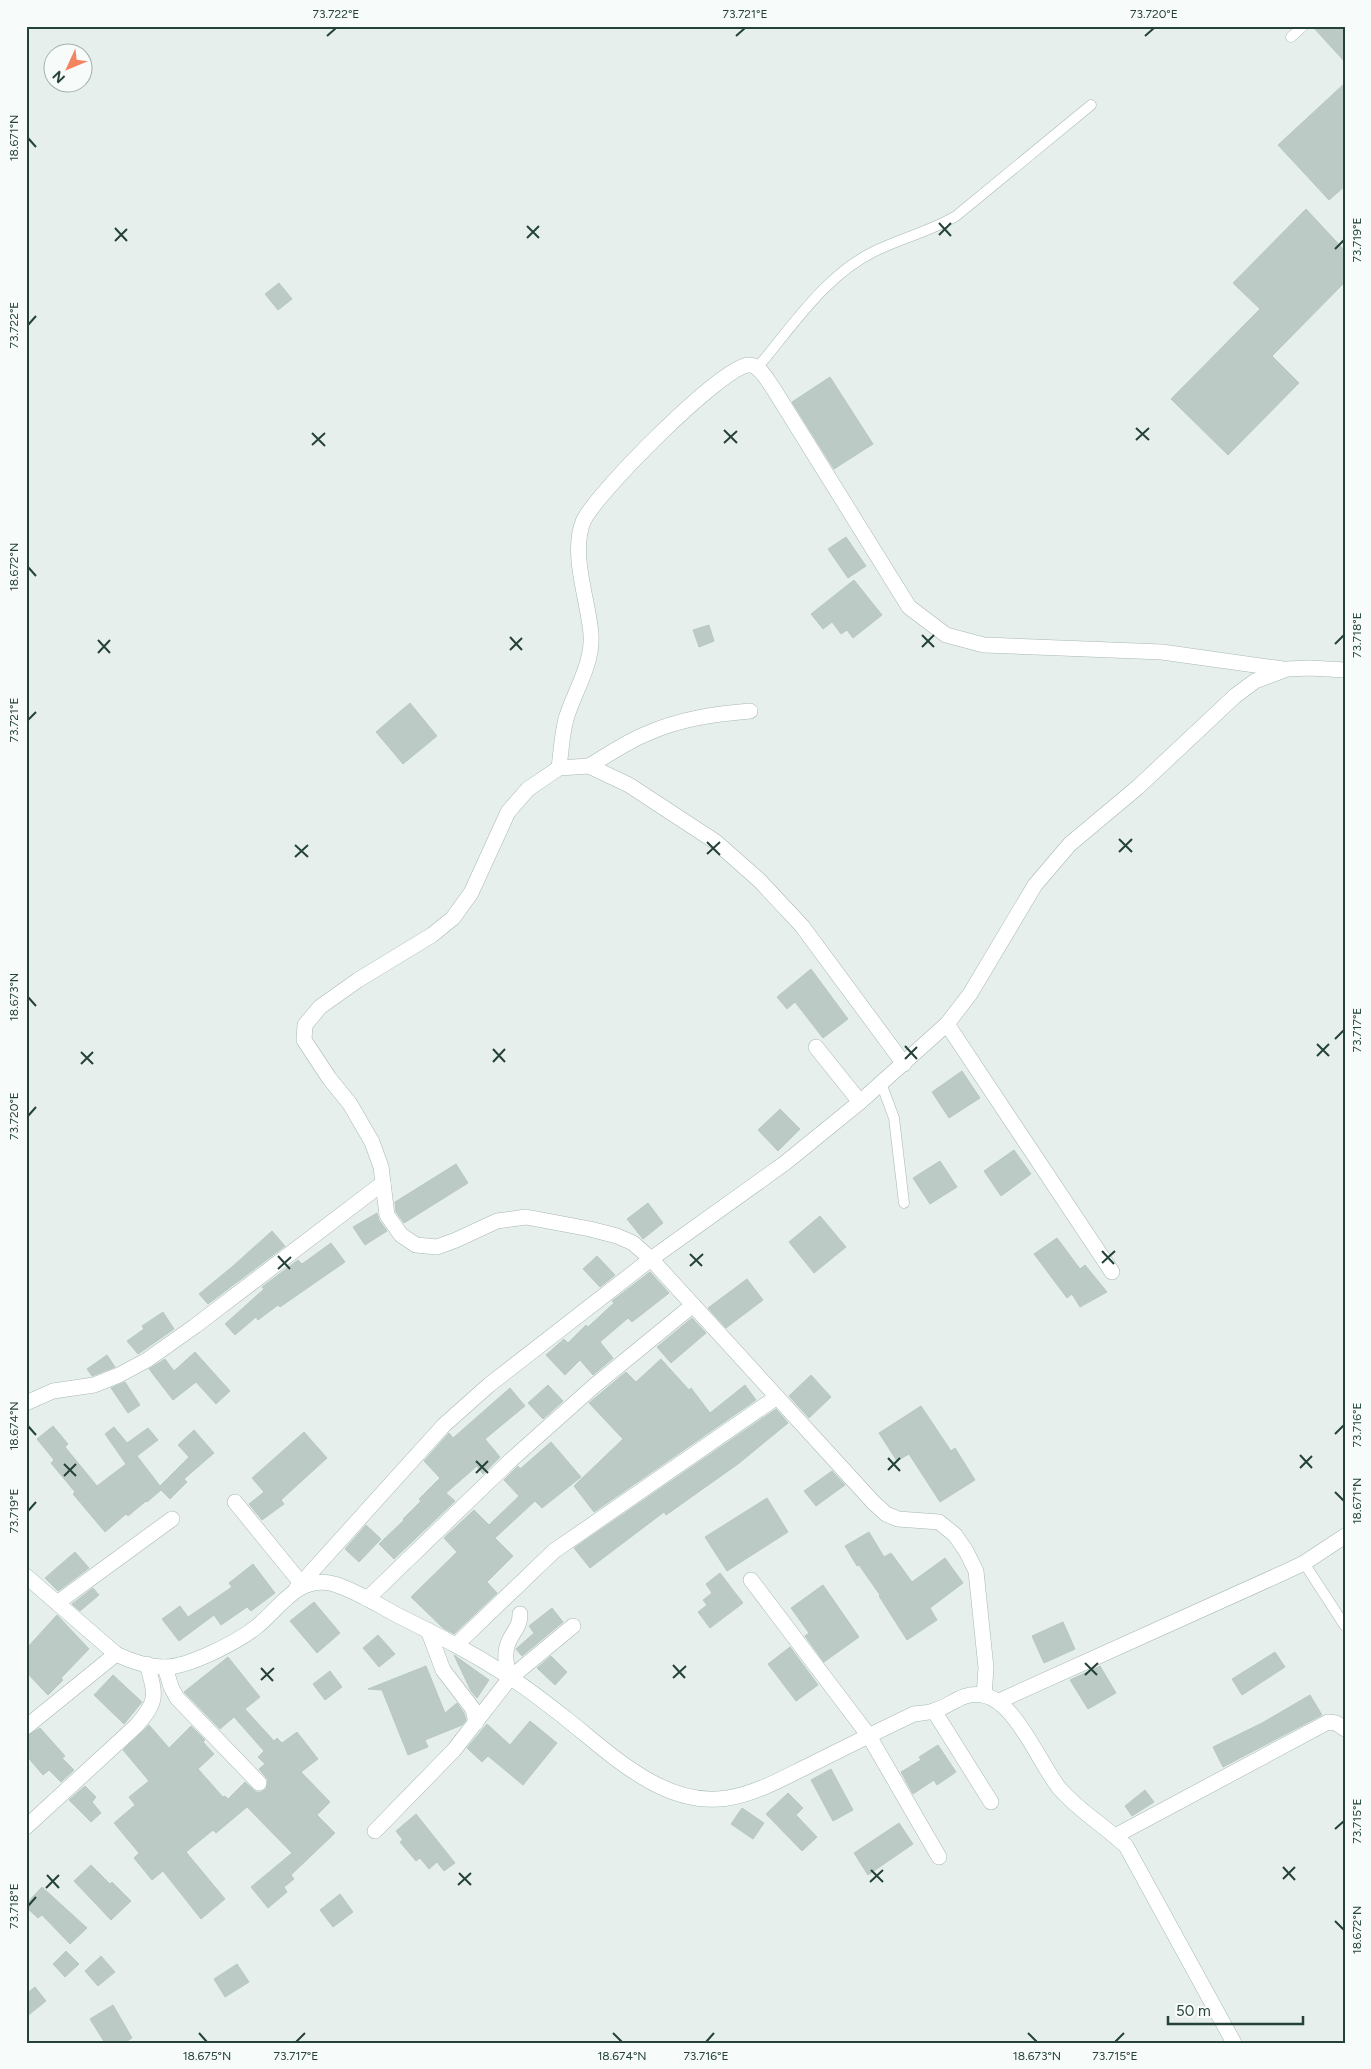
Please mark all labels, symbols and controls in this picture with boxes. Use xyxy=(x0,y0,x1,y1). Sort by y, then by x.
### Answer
text: 73.722°E xyxy=(313,7,359,21)
text: 73.721°E xyxy=(722,7,768,21)
text: 73.720°E xyxy=(1130,7,1178,21)
north arrow xyxy=(42,42,92,92)
text: N xyxy=(49,67,69,86)
text: 18.671°N xyxy=(7,115,21,161)
text: 73.719°E xyxy=(1350,217,1364,263)
text: 73.722°E xyxy=(7,302,21,348)
text: 18.672°N xyxy=(7,543,21,591)
text: 73.718°E xyxy=(1350,612,1364,658)
text: 73.721°E xyxy=(7,697,21,743)
text: 18.673°N xyxy=(7,973,21,1021)
text: 73.717°E xyxy=(1350,1008,1364,1052)
text: 73.720°E xyxy=(7,1092,21,1140)
text: 18.674°N xyxy=(7,1401,21,1451)
text: 73.716°E xyxy=(1350,1402,1364,1448)
text: 18.671°N xyxy=(1350,1478,1364,1524)
text: 73.719°E xyxy=(7,1488,21,1534)
text: 73.715°E xyxy=(1350,1798,1364,1844)
text: 73.718°E xyxy=(7,1883,21,1929)
text: 18.672°N xyxy=(1350,1906,1364,1954)
scale bar xyxy=(1168,1994,1304,2026)
text: 50 m xyxy=(1176,2002,1211,2020)
text: 18.675°N xyxy=(183,2049,231,2063)
text: 73.717°E xyxy=(274,2049,318,2063)
text: 18.674°N xyxy=(597,2049,647,2063)
text: 73.716°E xyxy=(683,2049,729,2063)
text: 18.673°N xyxy=(1013,2049,1061,2063)
text: 73.715°E xyxy=(1092,2049,1138,2063)

